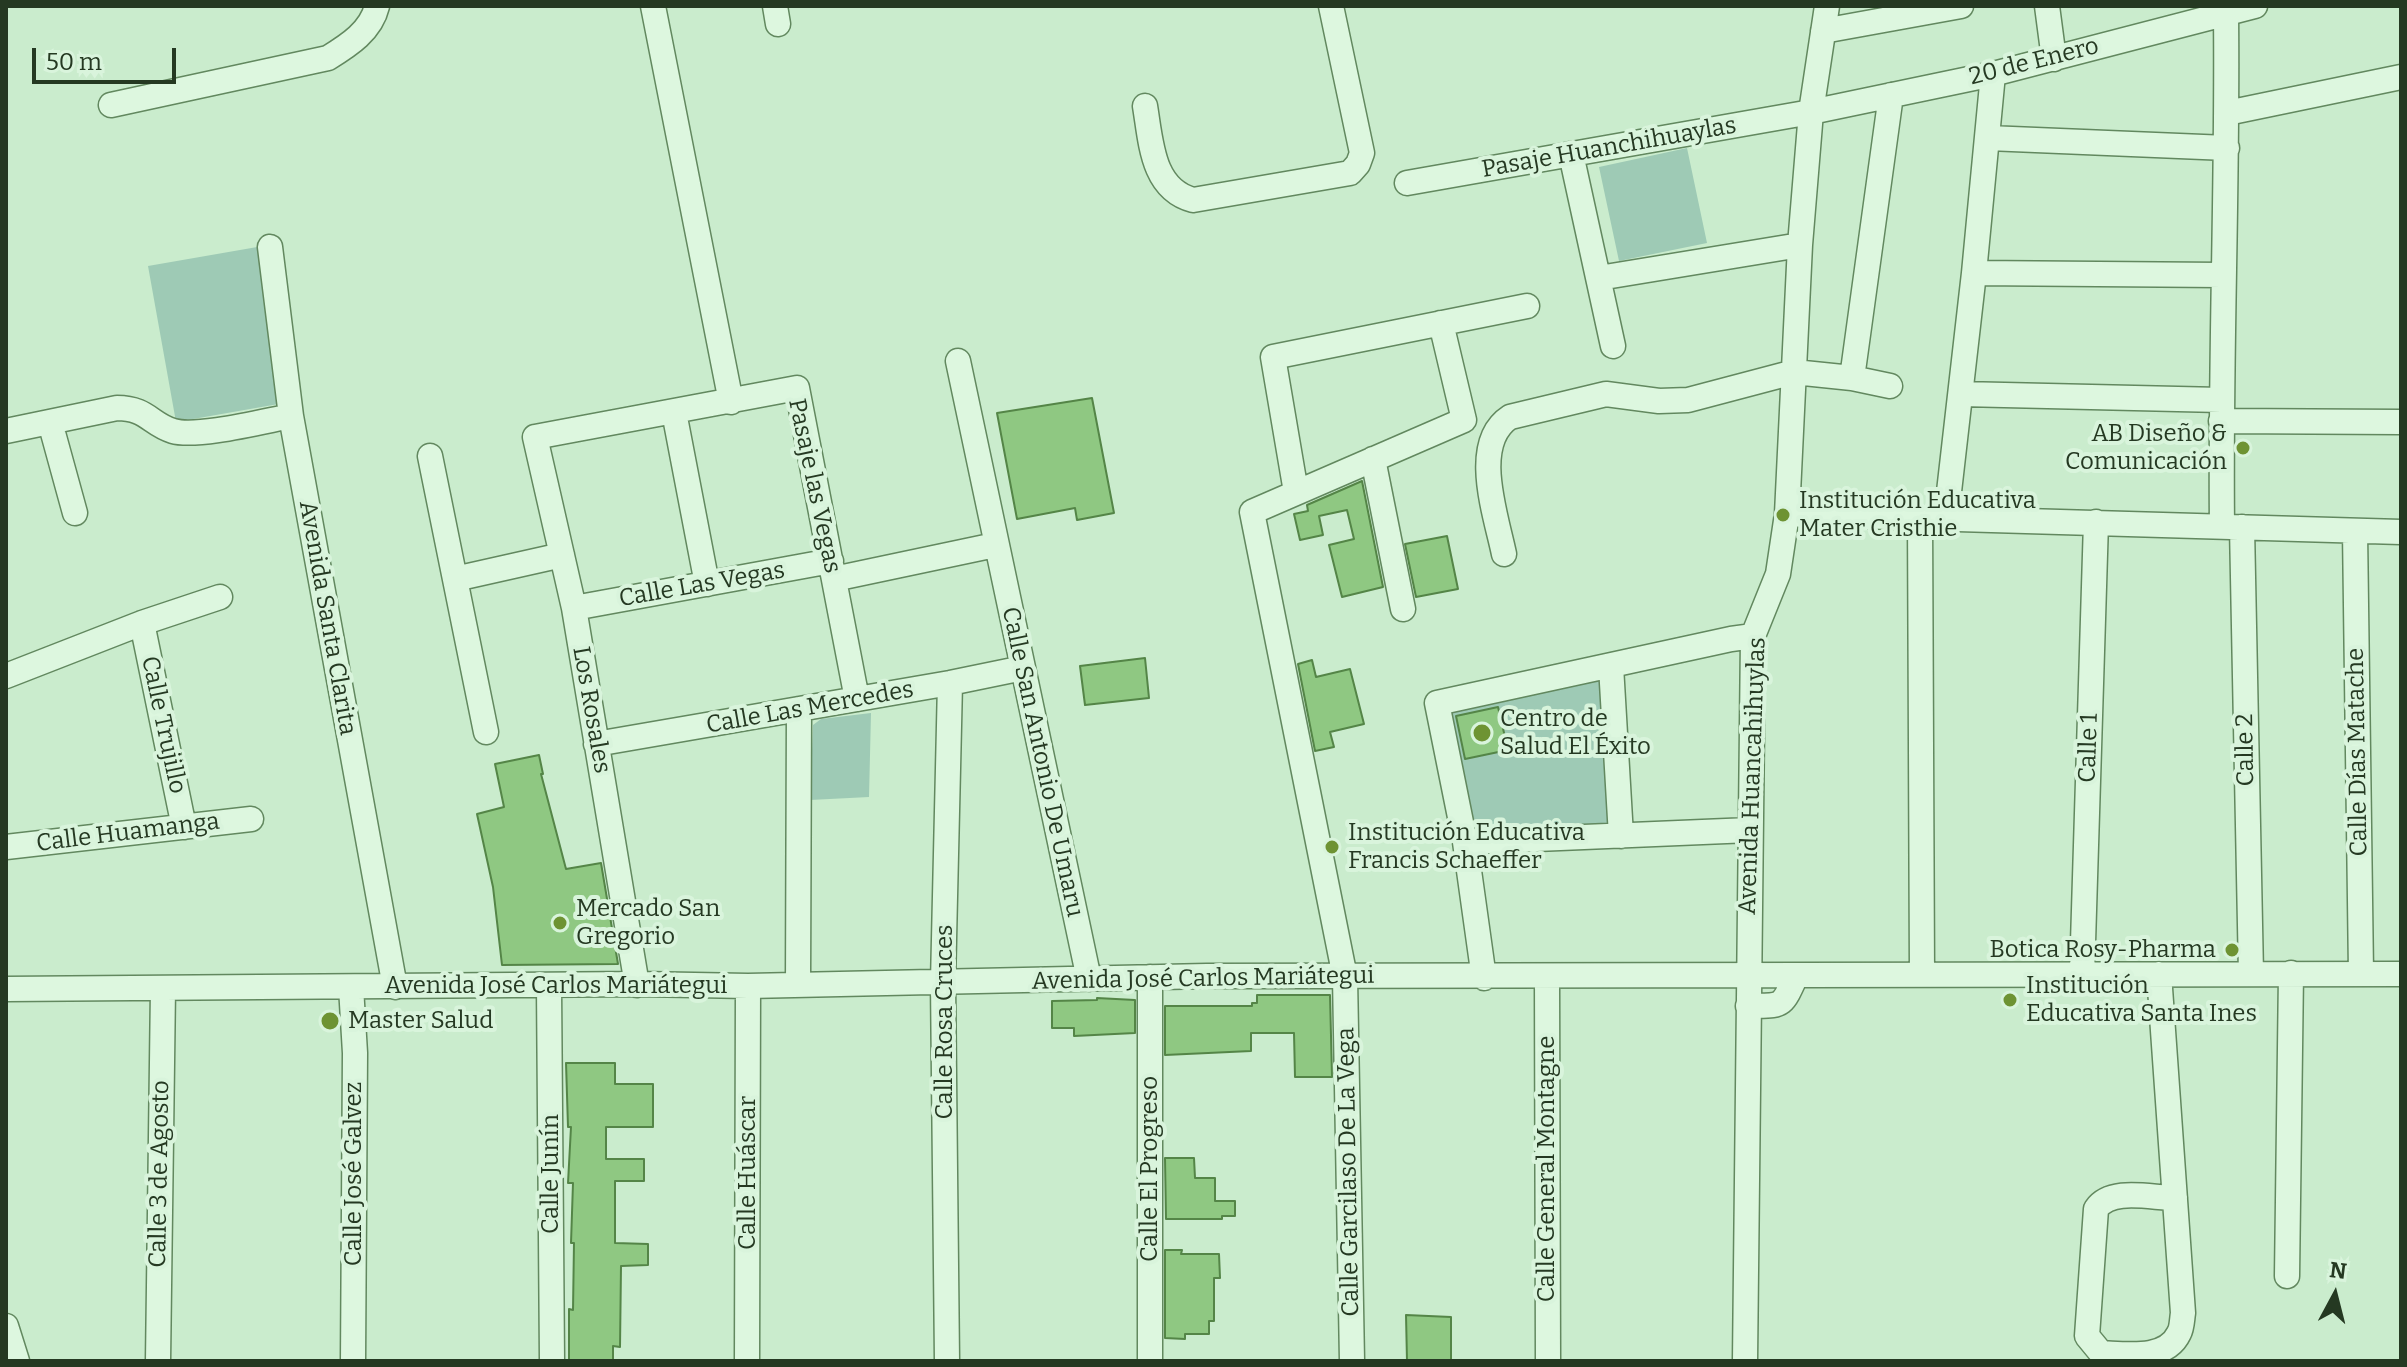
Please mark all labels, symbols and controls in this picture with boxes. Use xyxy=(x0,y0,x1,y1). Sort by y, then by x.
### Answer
scale bar xyxy=(36,32,180,82)
street label: 20 de Enero xyxy=(1966,32,2102,92)
text: 50 m xyxy=(46,48,102,76)
street label: Pasaje Huanchihuaylas xyxy=(1479,111,1739,185)
street label: Pasaje las Vegas xyxy=(781,396,847,576)
place label: AB Diseño & Comunicación xyxy=(2065,420,2227,476)
marker: AB Diseño & Comunicación xyxy=(2234,439,2252,457)
place label: Institución Educativa Mater Cristhie xyxy=(1799,487,2036,543)
street label: Avenida Santa Clarita xyxy=(292,499,362,737)
marker: Institución Educativa Mater Cristhie xyxy=(1774,506,1792,524)
street label: Calle Las Vegas xyxy=(617,556,787,614)
street label: Calle San Antonio De Umaru xyxy=(995,604,1089,920)
street label: Avenida Huancahihuylas xyxy=(1734,637,1772,915)
street label: Los Rosales xyxy=(566,644,616,776)
street label: Calle Días Matache xyxy=(2342,647,2374,857)
street label: Calle Trujillo xyxy=(134,654,192,796)
street label: Calle Las Mercedes xyxy=(704,676,916,740)
place label: Centro de Salud El Éxito xyxy=(1500,705,1651,761)
street label: Calle 1 xyxy=(2073,713,2105,783)
street label: Calle 2 xyxy=(2231,713,2261,787)
marker: Centro de Salud El Éxito xyxy=(1471,722,1493,744)
street label: Calle Huamanga xyxy=(35,807,221,859)
place label: Institución Educativa Francis Schaeffer xyxy=(1348,819,1585,875)
marker: Institución Educativa Francis Schaeffer xyxy=(1323,838,1341,856)
place label: Mercado San Gregorio xyxy=(576,895,720,951)
marker: Mercado San Gregorio xyxy=(551,914,569,932)
street label: Calle Rosa Cruces xyxy=(931,925,959,1119)
place label: Botica Rosy-Pharma xyxy=(1990,936,2216,964)
marker: Botica Rosy-Pharma xyxy=(2223,941,2241,959)
street label: Avenida José Carlos Mariátegui xyxy=(1031,962,1375,996)
street label: Avenida José Carlos Mariátegui xyxy=(385,972,727,1000)
place label: Institución Educativa Santa Ines xyxy=(2026,972,2257,1028)
marker: Institución Educativa Santa Ines xyxy=(2001,991,2019,1009)
place label: Master Salud xyxy=(348,1007,493,1035)
marker: Master Salud xyxy=(319,1010,341,1032)
street label: Calle Garcilaso De La Vega xyxy=(1332,1027,1366,1317)
street label: Calle General Montagne xyxy=(1533,1036,1561,1302)
street label: Calle El Progreso xyxy=(1136,1076,1164,1262)
street label: Calle 3 de Agosto xyxy=(144,1080,176,1268)
street label: Calle José Galvez xyxy=(340,1082,368,1266)
street label: Calle Huáscar xyxy=(734,1096,762,1250)
street label: Calle Junín xyxy=(537,1114,565,1234)
north arrow xyxy=(2295,1255,2375,1335)
text: N xyxy=(2328,1256,2348,1285)

